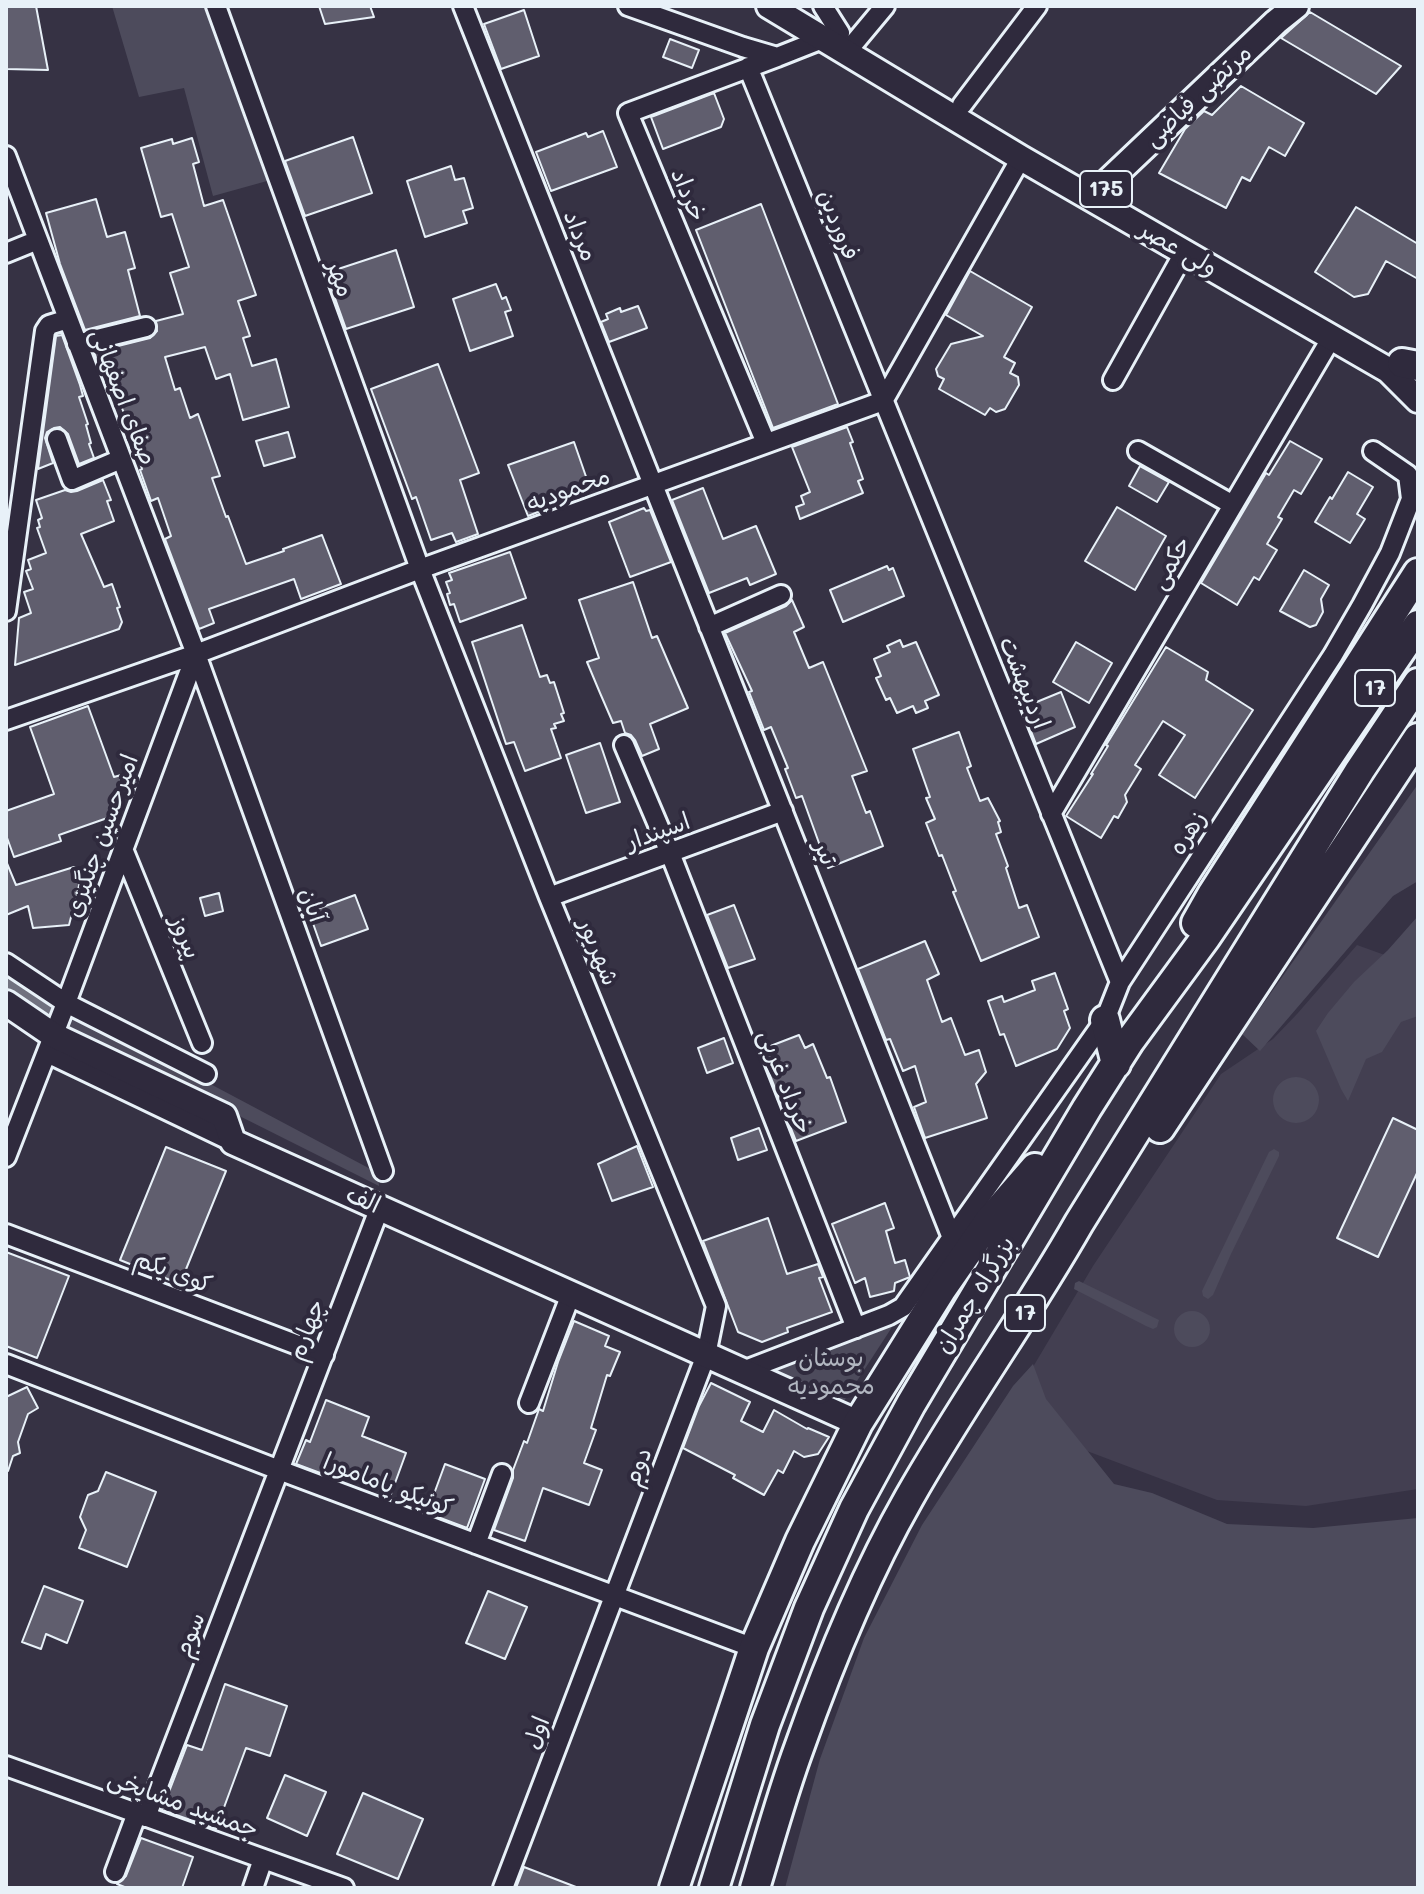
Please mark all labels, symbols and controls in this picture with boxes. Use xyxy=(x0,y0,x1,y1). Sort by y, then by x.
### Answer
street label: مرتضی فیاضی xyxy=(1138,39,1258,153)
street label: خرداد xyxy=(664,164,712,226)
road number: 175 xyxy=(1080,171,1132,207)
street label: فروردین xyxy=(811,186,865,264)
street label: مرداد xyxy=(557,206,603,266)
street label: ولی عصر xyxy=(1133,215,1223,283)
street label: مهر xyxy=(320,257,360,301)
street label: صفای اصفهانی xyxy=(84,325,162,469)
street label: محمودیه xyxy=(522,461,614,519)
street label: حکمی xyxy=(1144,531,1198,595)
street label: اردیبهشت xyxy=(992,633,1056,733)
road number: 17 xyxy=(1355,670,1395,706)
street label: امیرحسین چنگیزی xyxy=(59,751,145,921)
street label: زهره xyxy=(1163,805,1213,861)
street label: اسپندار xyxy=(622,807,694,857)
street label: تیر xyxy=(807,836,843,870)
street label: آبان xyxy=(293,884,331,926)
street label: پیروز xyxy=(163,911,207,963)
street label: شهریور xyxy=(572,914,624,990)
street label: خرداد غربی xyxy=(752,1026,818,1138)
street label: الف xyxy=(341,1180,385,1220)
street label: بزرگراه چمران xyxy=(929,1231,1021,1359)
street label: کوی یکم xyxy=(130,1244,216,1300)
street label: چهارم xyxy=(282,1295,332,1365)
road number: 17 xyxy=(1005,1295,1045,1331)
park label: بوستان محمودیه xyxy=(787,1345,875,1401)
street label: دوم xyxy=(618,1444,658,1490)
street label: کونیکو یامامورا xyxy=(319,1447,457,1523)
street label: سوم xyxy=(168,1609,212,1661)
street label: اول xyxy=(518,1712,556,1754)
street label: جمشید مشایخی xyxy=(104,1763,262,1845)

